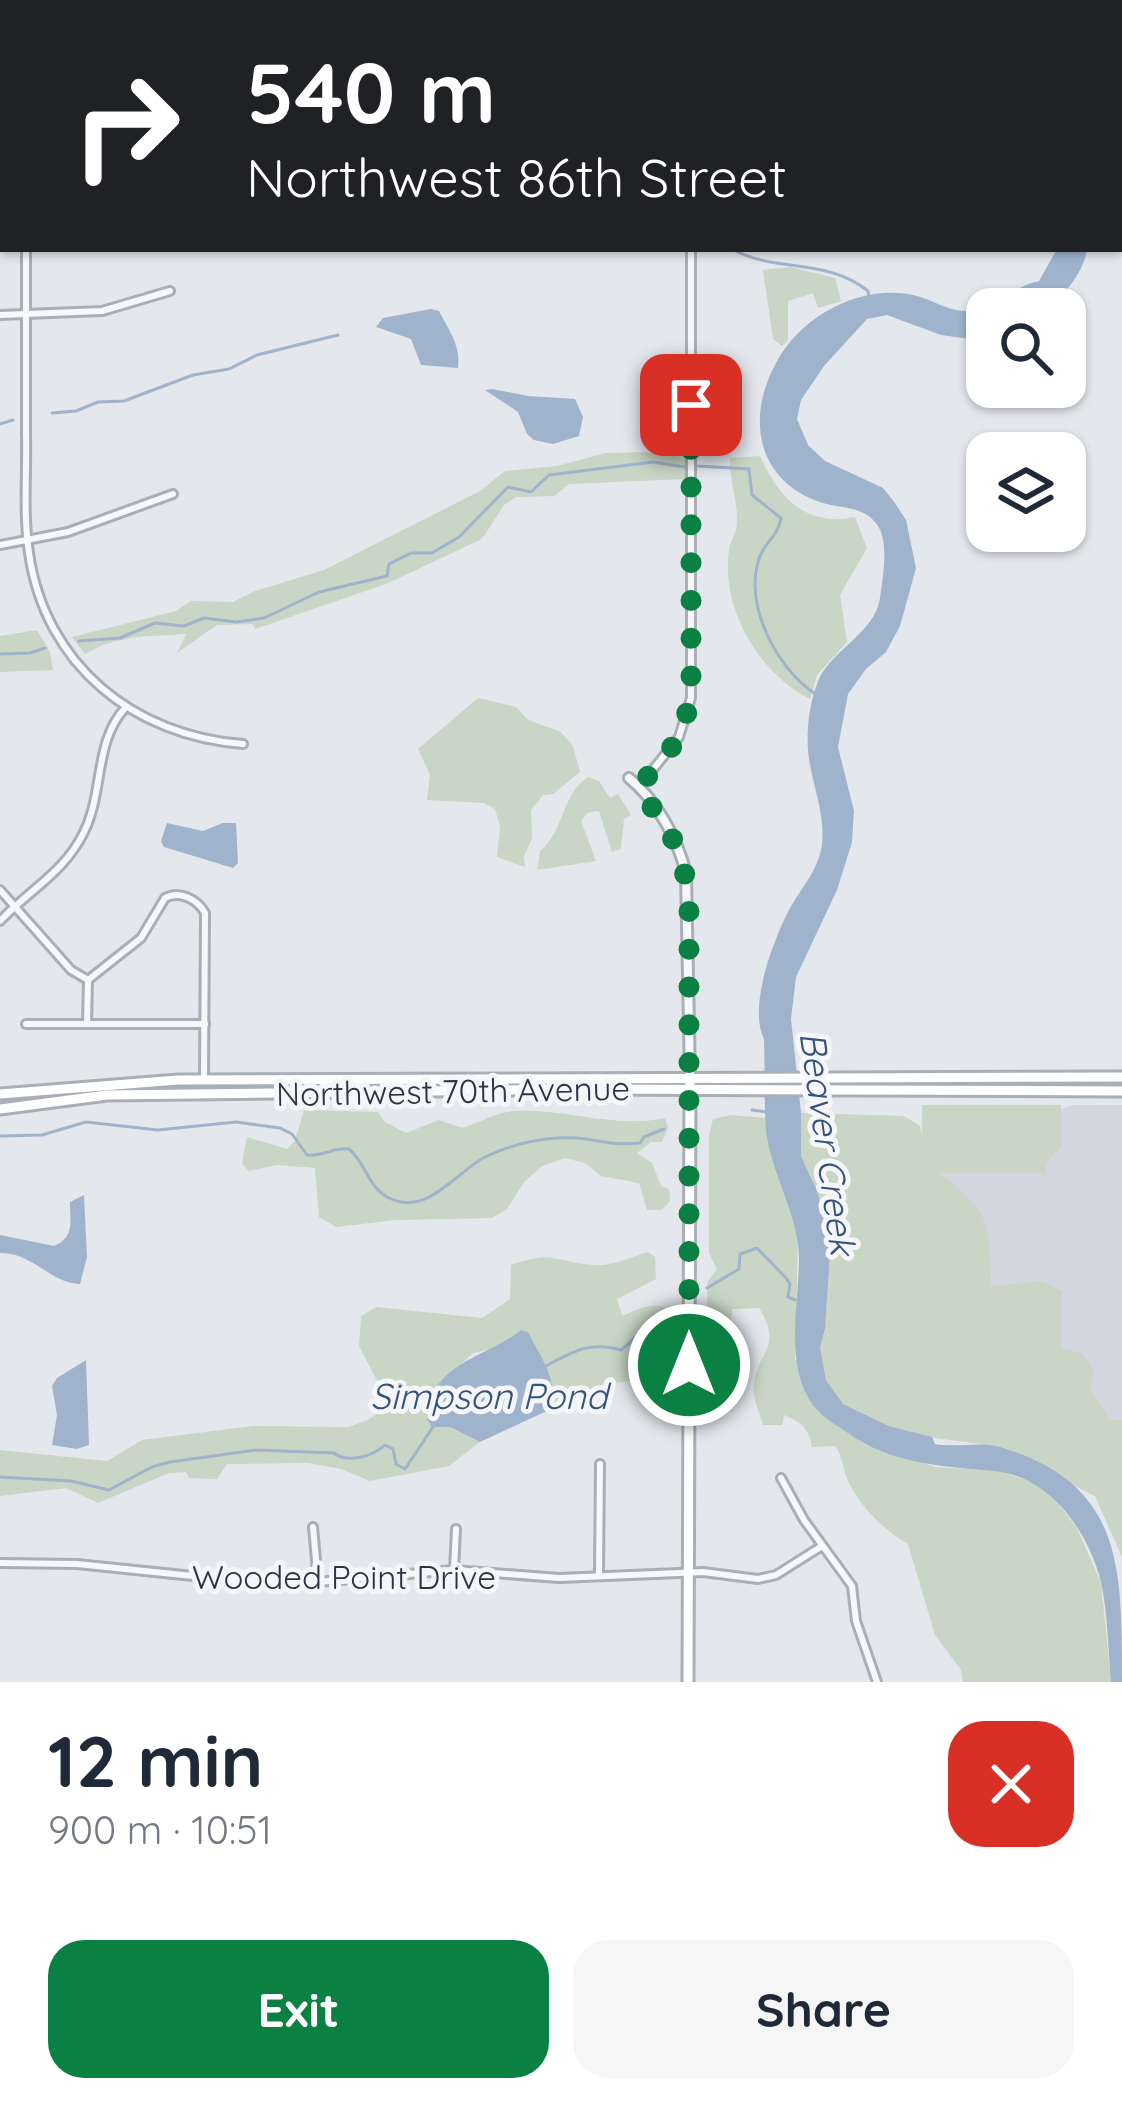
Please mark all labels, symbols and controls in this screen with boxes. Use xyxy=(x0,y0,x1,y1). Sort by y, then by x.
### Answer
text: 540 m xyxy=(246,39,496,144)
icon: right xyxy=(48,48,204,204)
text: Northwest 86th Street xyxy=(246,143,787,211)
map controls xyxy=(966,288,1086,552)
button: search xyxy=(966,288,1086,408)
pin xyxy=(640,354,742,456)
icon: arrive xyxy=(658,372,724,438)
button: layers xyxy=(966,432,1086,552)
water label: Beaver Creek xyxy=(791,1029,867,1260)
street label: Northwest 70th Avenue xyxy=(276,1067,630,1114)
position arrow xyxy=(626,1302,752,1428)
water label: Simpson Pond xyxy=(370,1373,612,1418)
street label: Wooded Point Drive xyxy=(192,1556,496,1597)
text: 12 min xyxy=(48,1715,263,1805)
button: close xyxy=(948,1721,1074,1847)
text: 900 m · 10:51 xyxy=(48,1805,272,1854)
button: Exit xyxy=(48,1940,549,2078)
button: Share xyxy=(573,1940,1074,2078)

